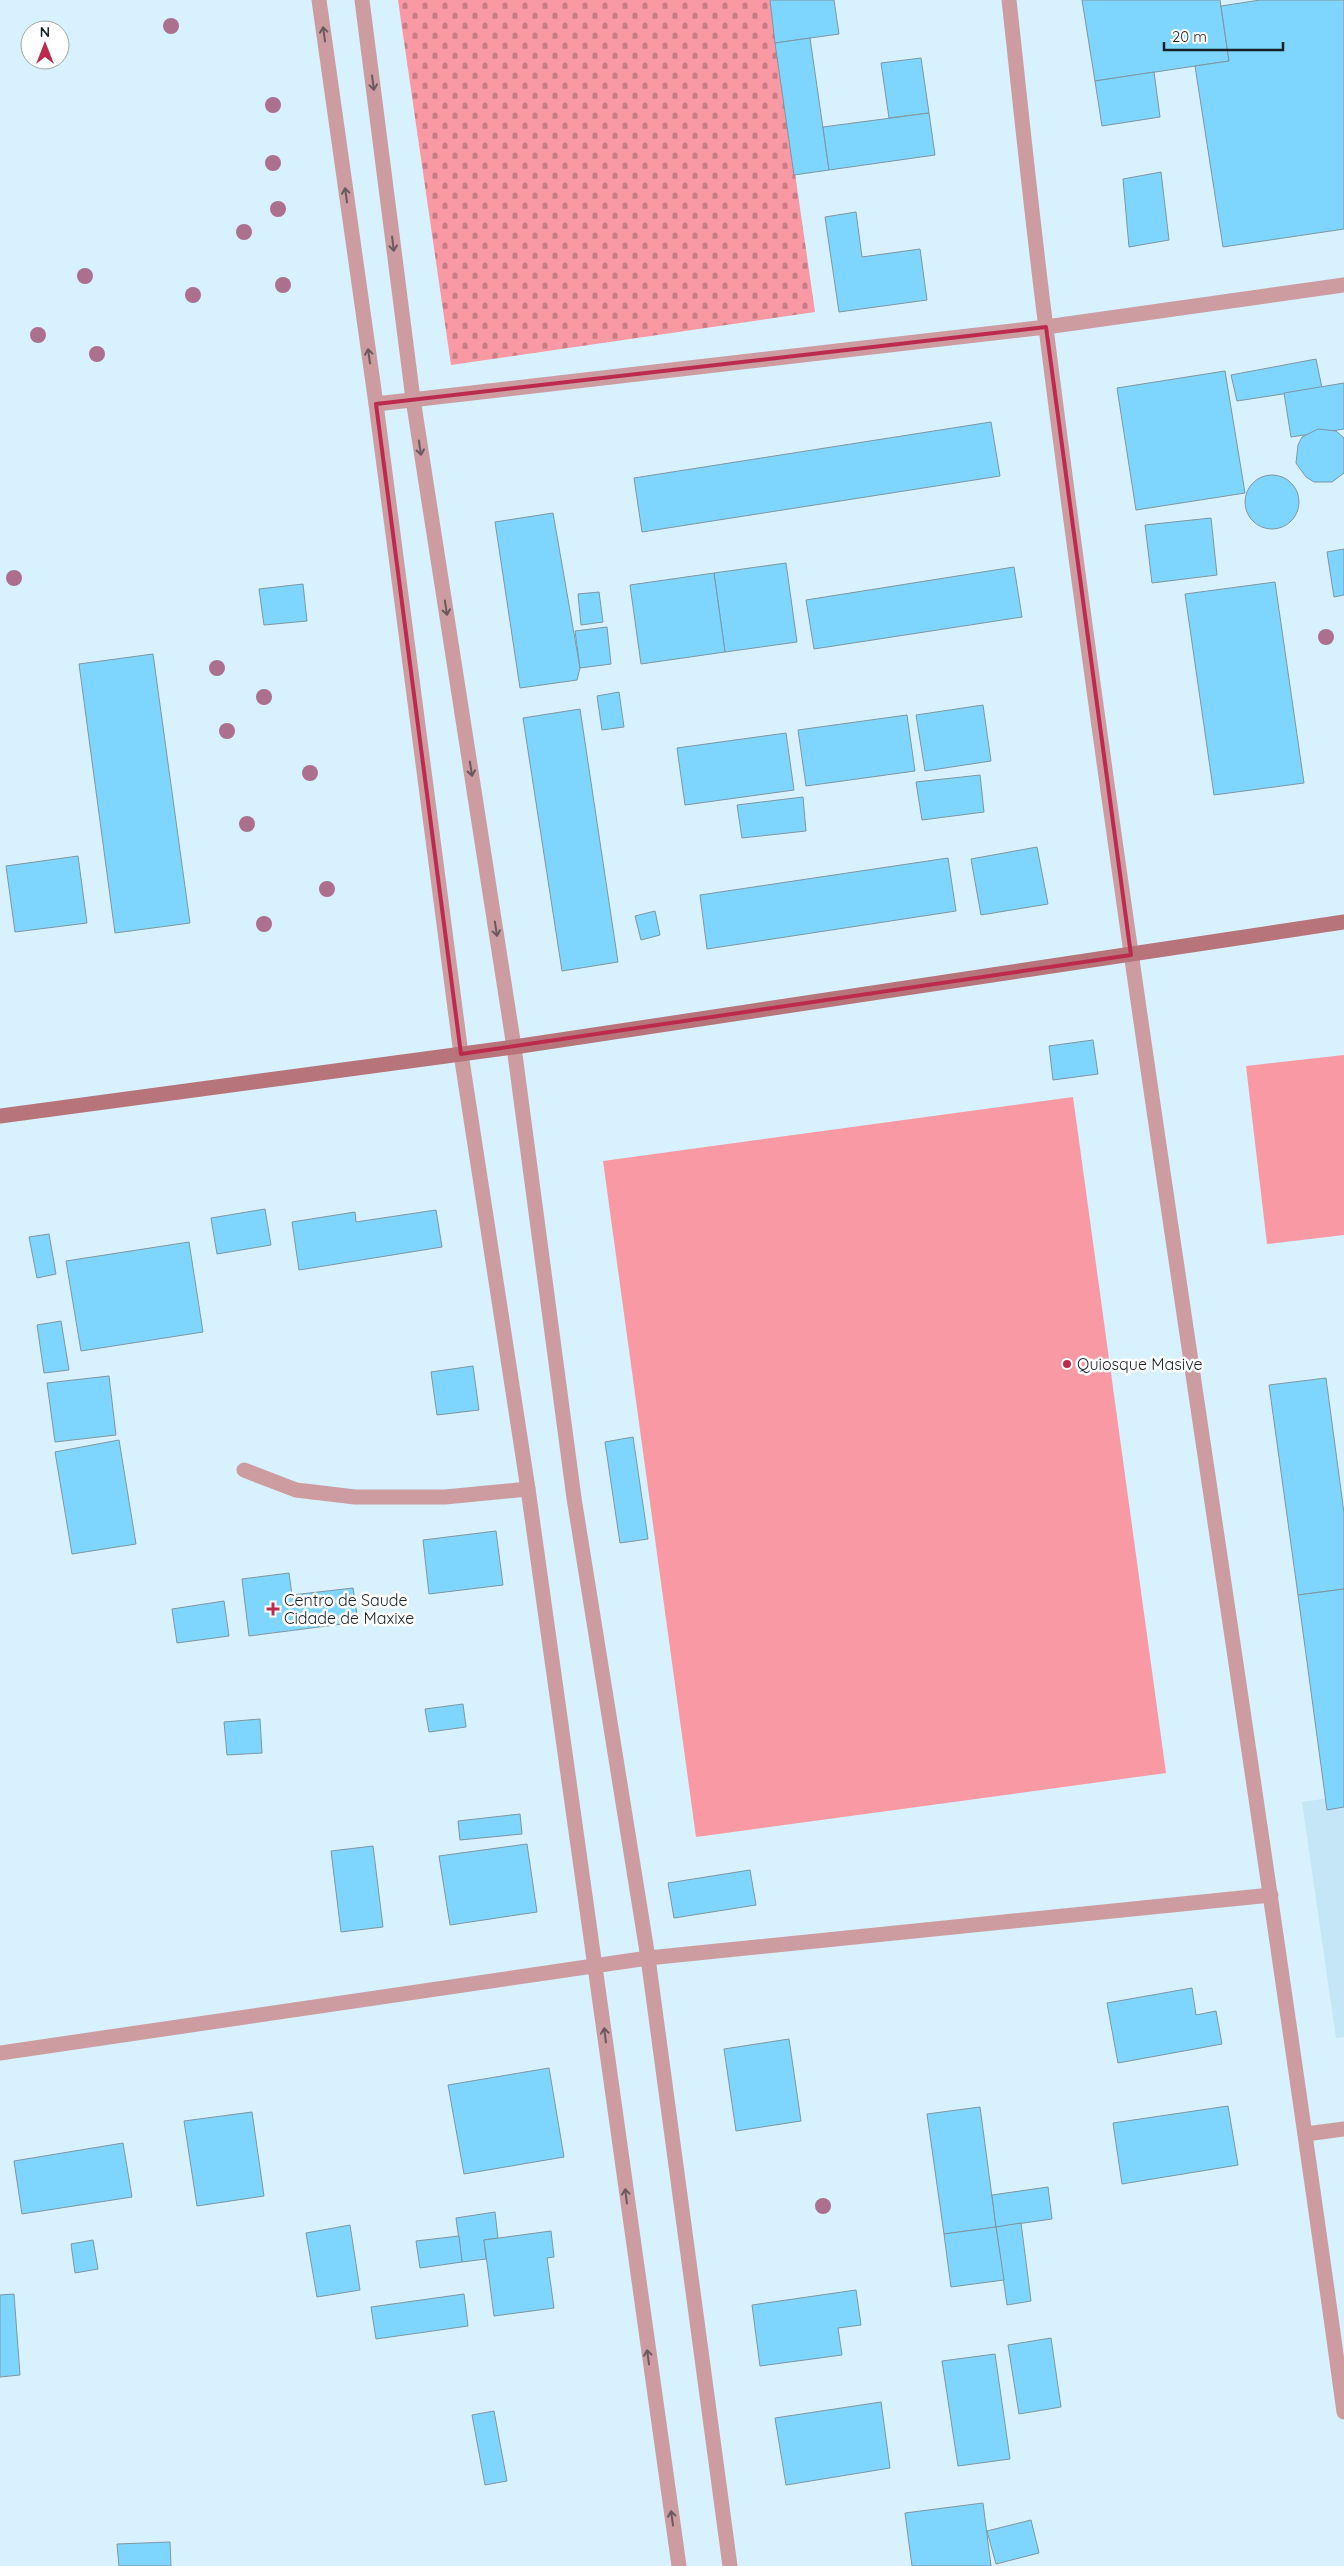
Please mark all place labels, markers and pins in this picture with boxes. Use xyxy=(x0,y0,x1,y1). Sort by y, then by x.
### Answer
place label: Quiosque Masive xyxy=(1077,1354,1203,1374)
marker: Quiosque Masive xyxy=(1061,1358,1073,1370)
place label: Centro de Saude Cidade de Maxixe xyxy=(284,1590,414,1628)
marker: Centro de Saude Cidade de Maxixe xyxy=(266,1602,280,1616)

